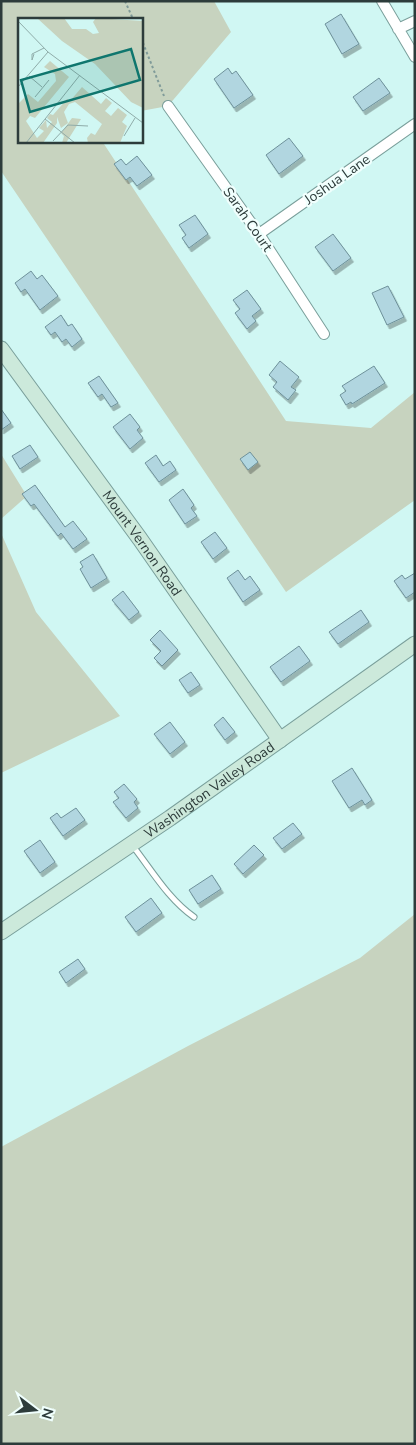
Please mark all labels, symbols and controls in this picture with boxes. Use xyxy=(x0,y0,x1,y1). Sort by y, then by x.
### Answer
inset map xyxy=(18,18,142,142)
street label: Joshua Lane xyxy=(300,150,374,210)
street label: Sarah Court xyxy=(218,183,277,255)
street label: Mount Vernon Road xyxy=(98,487,186,600)
street label: Washington Valley Road xyxy=(140,738,278,843)
north arrow xyxy=(10,1385,60,1435)
text: N xyxy=(36,1406,58,1421)

